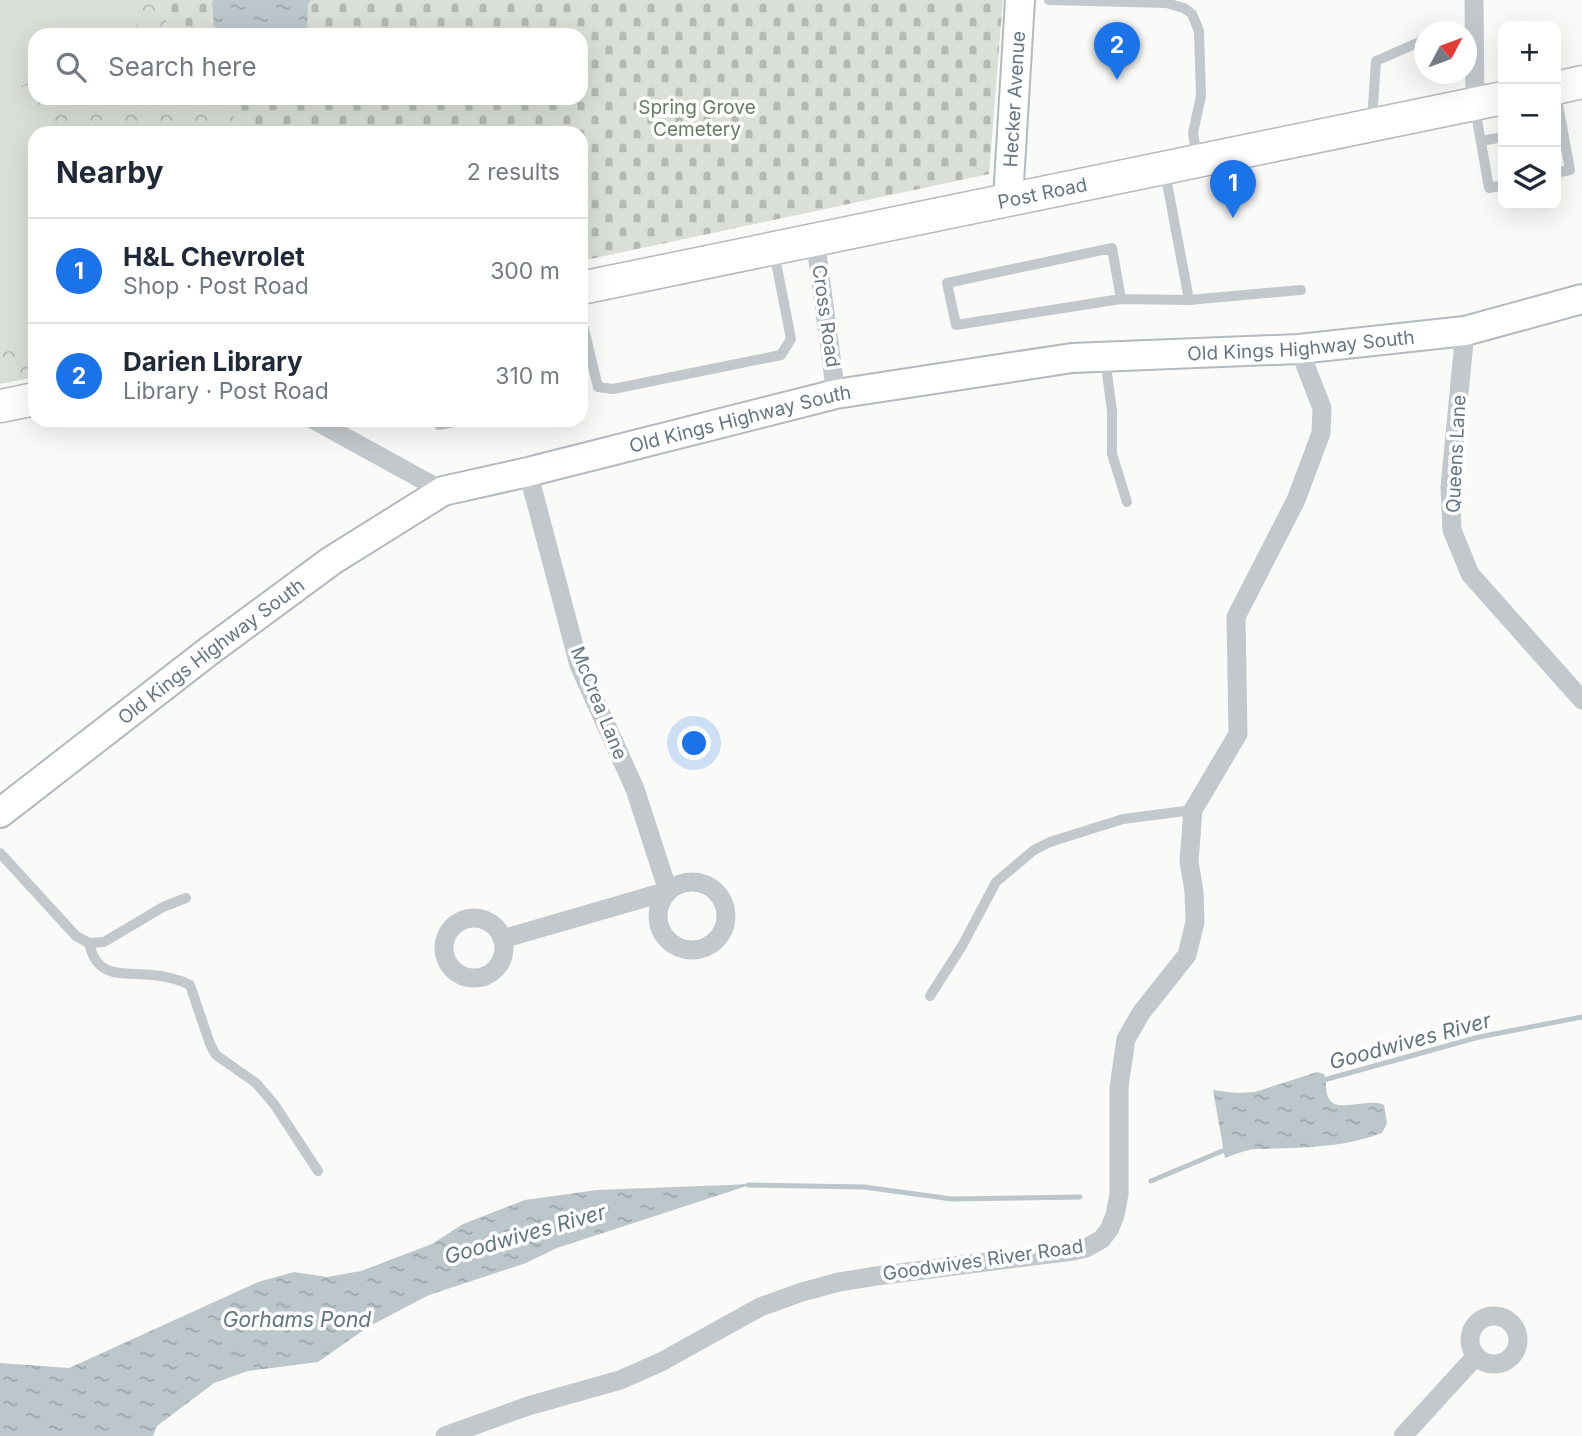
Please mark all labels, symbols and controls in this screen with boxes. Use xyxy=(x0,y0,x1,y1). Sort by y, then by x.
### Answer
north arrow xyxy=(1414,21,1477,84)
map controls xyxy=(1498,21,1561,210)
button: + xyxy=(1498,21,1561,84)
pin: 2 xyxy=(1094,22,1140,80)
search box xyxy=(28,28,588,105)
street label: Hecker Avenue xyxy=(998,30,1030,168)
icon: search xyxy=(52,48,90,86)
text: Search here xyxy=(108,51,257,82)
button: − xyxy=(1498,84,1561,147)
park label: Spring Grove Cemetery xyxy=(638,96,756,141)
button: layers xyxy=(1498,147,1561,210)
text: Nearby xyxy=(56,154,164,190)
text: 2 results xyxy=(467,158,560,186)
pin: 1 xyxy=(1210,160,1256,218)
street label: Post Road xyxy=(995,173,1089,213)
text: H&L Chevrolet xyxy=(123,241,305,272)
text: 1 xyxy=(74,257,84,285)
text: 300 m xyxy=(490,257,560,285)
street label: Cross Road xyxy=(807,263,845,369)
text: Shop · Post Road xyxy=(123,272,309,300)
street label: Old Kings Highway South xyxy=(1187,325,1416,365)
text: Darien Library xyxy=(123,346,303,377)
text: 2 xyxy=(72,362,86,390)
text: 310 m xyxy=(495,362,560,390)
text: Library · Post Road xyxy=(123,377,329,405)
street label: Old Kings Highway South xyxy=(627,380,853,457)
street label: Queens Lane xyxy=(1441,394,1471,514)
street label: Old Kings Highway South xyxy=(113,573,309,729)
street label: McCrea Lane xyxy=(566,643,632,763)
your location xyxy=(677,726,711,760)
water label: Goodwives River xyxy=(1326,1007,1495,1075)
water label: Goodwives River xyxy=(442,1199,610,1269)
street label: Goodwives River Road xyxy=(881,1235,1085,1285)
water label: Gorhams Pond xyxy=(223,1307,371,1332)

